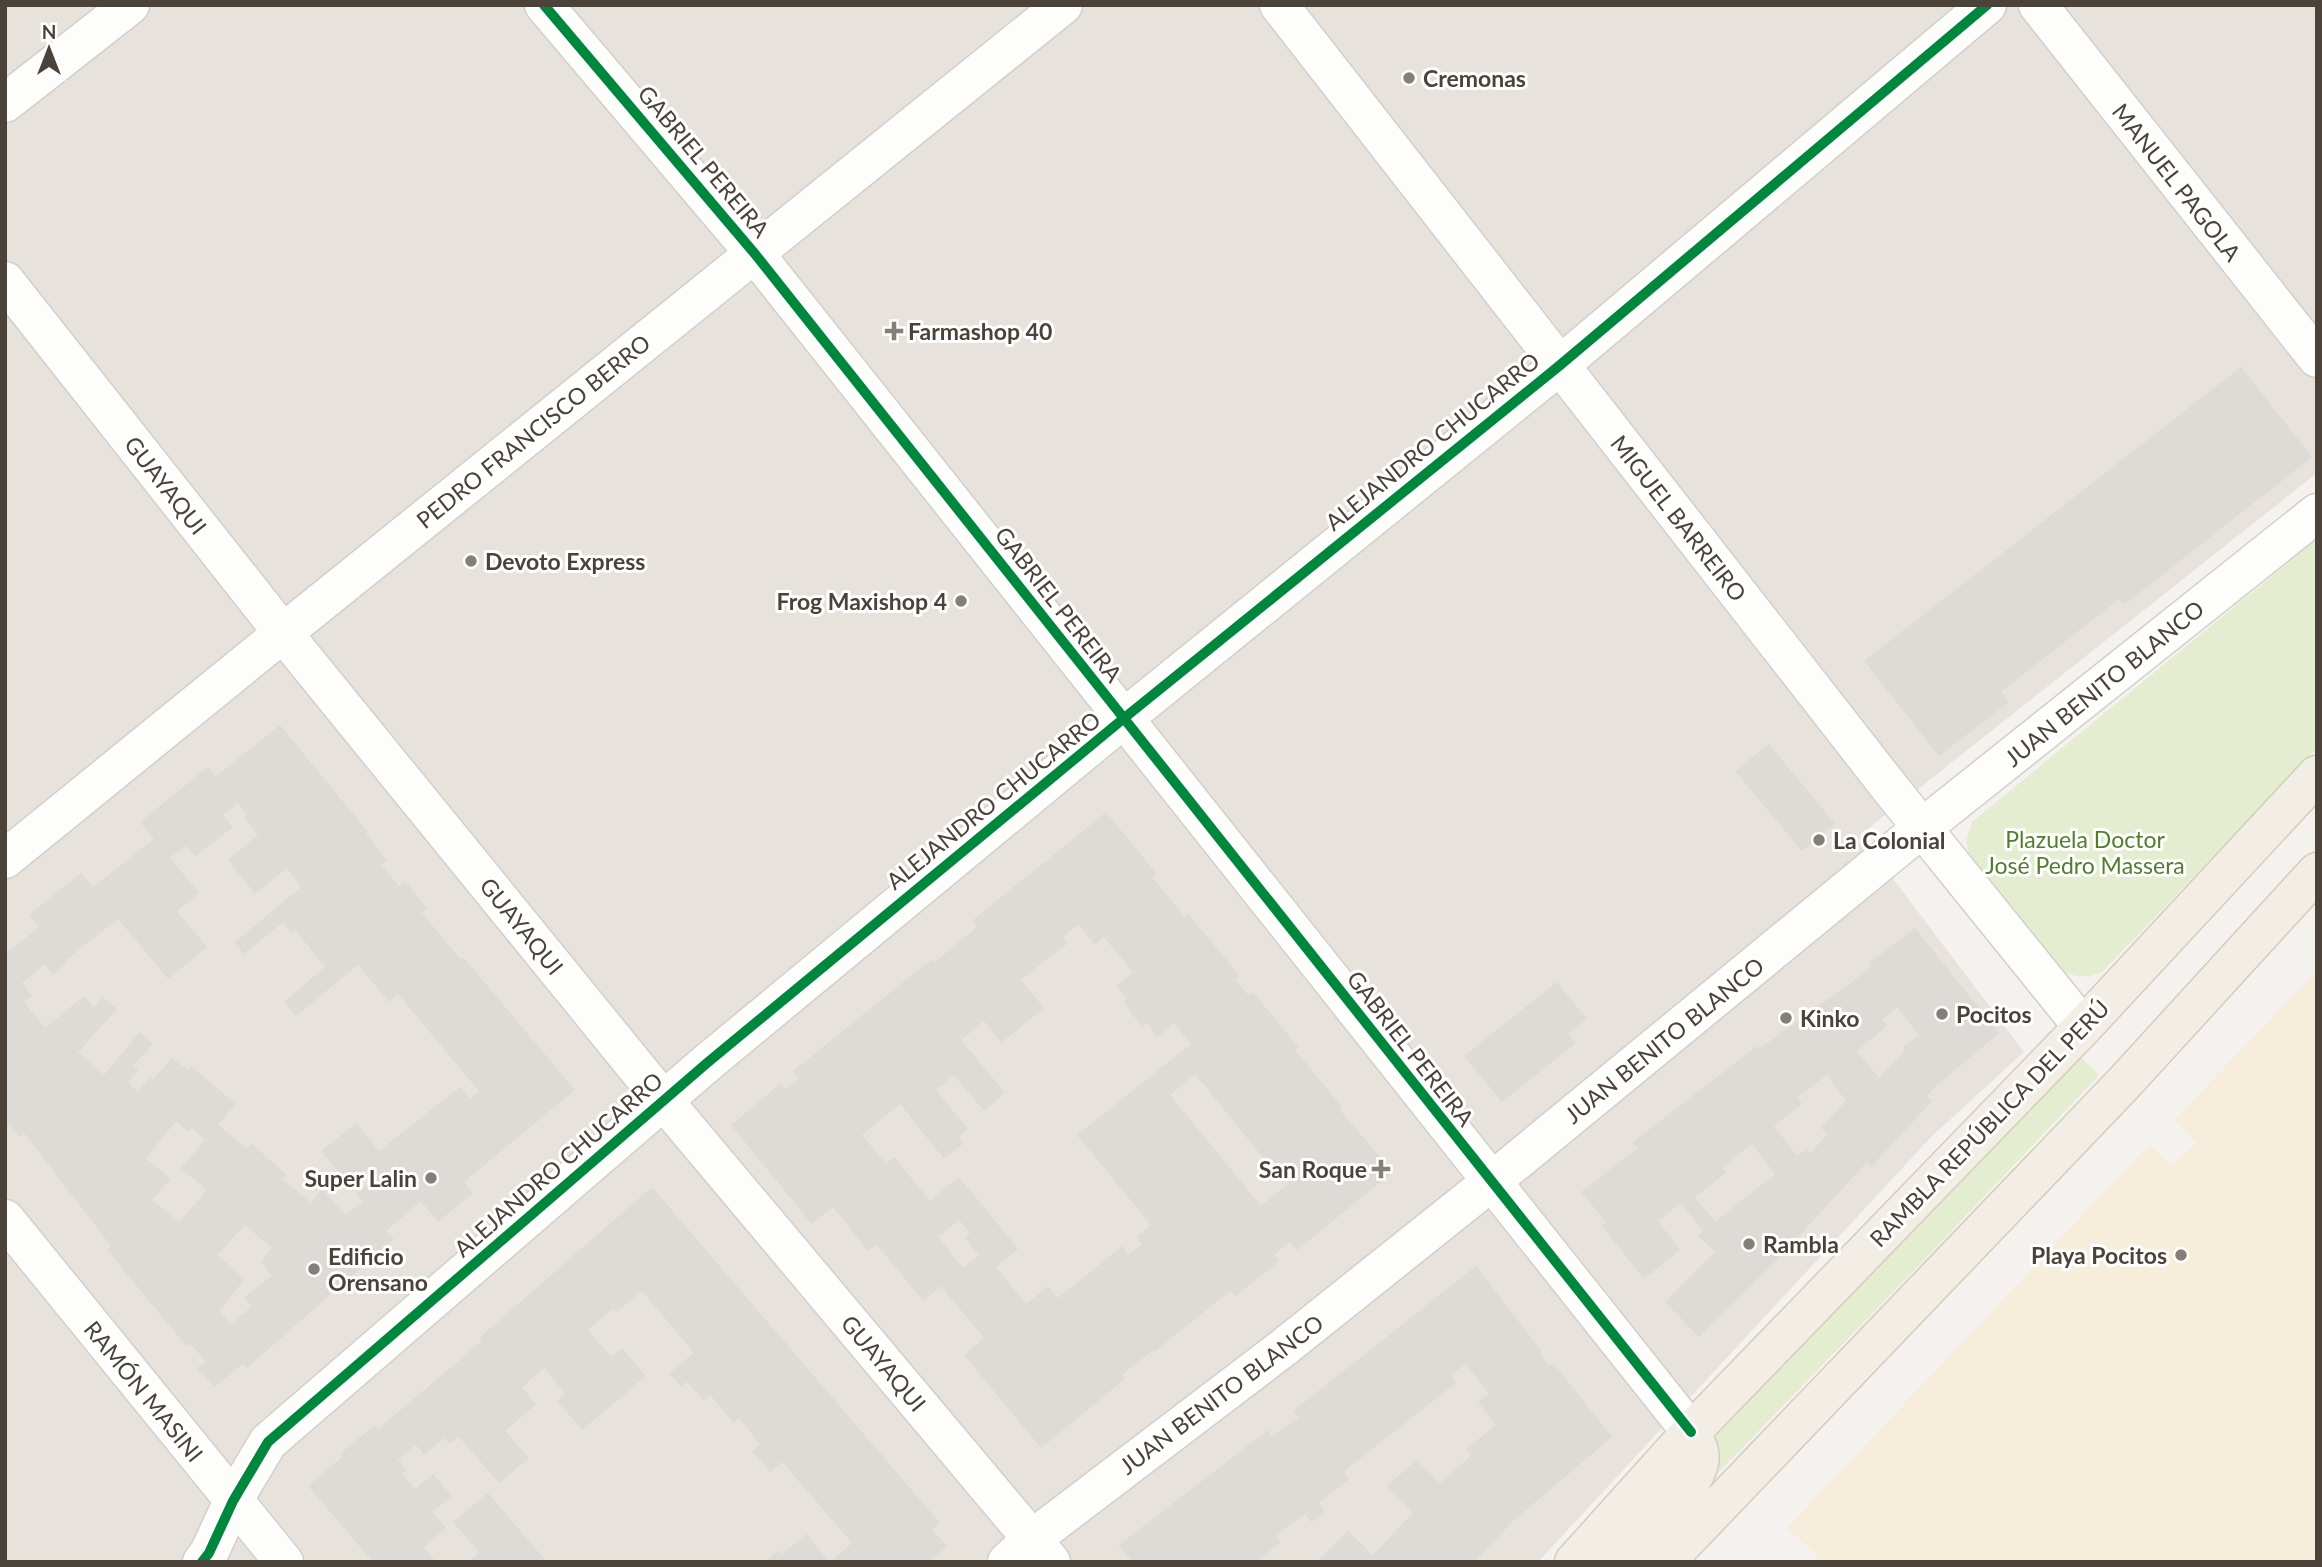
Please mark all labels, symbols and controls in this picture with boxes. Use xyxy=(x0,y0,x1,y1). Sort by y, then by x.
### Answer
north arrow xyxy=(14,14,84,84)
text: N xyxy=(42,20,56,43)
place label: Cremonas xyxy=(1423,64,1526,92)
marker: Cremonas xyxy=(1401,70,1417,86)
street label: GABRIEL PEREIRA xyxy=(632,79,776,243)
street label: MANUEL PAGOLA xyxy=(2107,98,2247,267)
place label: Farmashop 40 xyxy=(908,317,1052,345)
marker: Farmashop 40 xyxy=(886,323,902,339)
street label: PEDRO FRANCISCO BERRO xyxy=(411,328,655,534)
street label: ALEJANDRO CHUCARRO xyxy=(1319,346,1545,536)
street label: MIGUEL BARREIRO xyxy=(1605,429,1753,607)
street label: GUAYAQUI xyxy=(119,430,213,540)
street label: GABRIEL PEREIRA xyxy=(990,521,1129,688)
place label: Devoto Express xyxy=(485,547,645,575)
marker: Devoto Express xyxy=(463,553,479,569)
place label: Frog Maxishop 4 xyxy=(777,587,947,615)
marker: Frog Maxishop 4 xyxy=(953,593,969,609)
street label: JUAN BENITO BLANCO xyxy=(1999,594,2209,772)
street label: ALEJANDRO CHUCARRO xyxy=(880,705,1106,895)
park label: Plazuela Doctor José Pedro Massera xyxy=(1985,825,2185,879)
place label: La Colonial xyxy=(1833,826,1946,854)
marker: La Colonial xyxy=(1811,832,1827,848)
street label: GUAYAQUI xyxy=(474,872,570,980)
street label: JUAN BENITO BLANCO xyxy=(1559,951,1769,1129)
street label: GABRIEL PEREIRA xyxy=(1342,965,1481,1132)
street label: RAMBLA REPÚBLICA DEL PERÚ xyxy=(1863,994,2115,1252)
place label: Pocitos xyxy=(1956,1000,2032,1028)
place label: Kinko xyxy=(1800,1004,1860,1032)
marker: Pocitos xyxy=(1934,1006,1950,1022)
marker: Kinko xyxy=(1778,1010,1794,1026)
street label: ALEJANDRO CHUCARRO xyxy=(448,1066,668,1262)
place label: San Roque xyxy=(1259,1155,1367,1183)
marker: San Roque xyxy=(1373,1161,1389,1177)
place label: Super Lalin xyxy=(304,1164,417,1192)
marker: Super Lalin xyxy=(423,1170,439,1186)
place label: Rambla xyxy=(1763,1230,1839,1258)
marker: Rambla xyxy=(1741,1236,1757,1252)
place label: Playa Pocitos xyxy=(2031,1241,2167,1269)
place label: Edificio Orensano xyxy=(328,1242,428,1296)
marker: Playa Pocitos xyxy=(2173,1247,2189,1263)
marker: Edificio Orensano xyxy=(306,1261,322,1277)
street label: JUAN BENITO BLANCO xyxy=(1114,1308,1328,1480)
street label: GUAYAQUI xyxy=(836,1309,932,1417)
street label: RAMÓN MASINI xyxy=(79,1315,209,1467)

